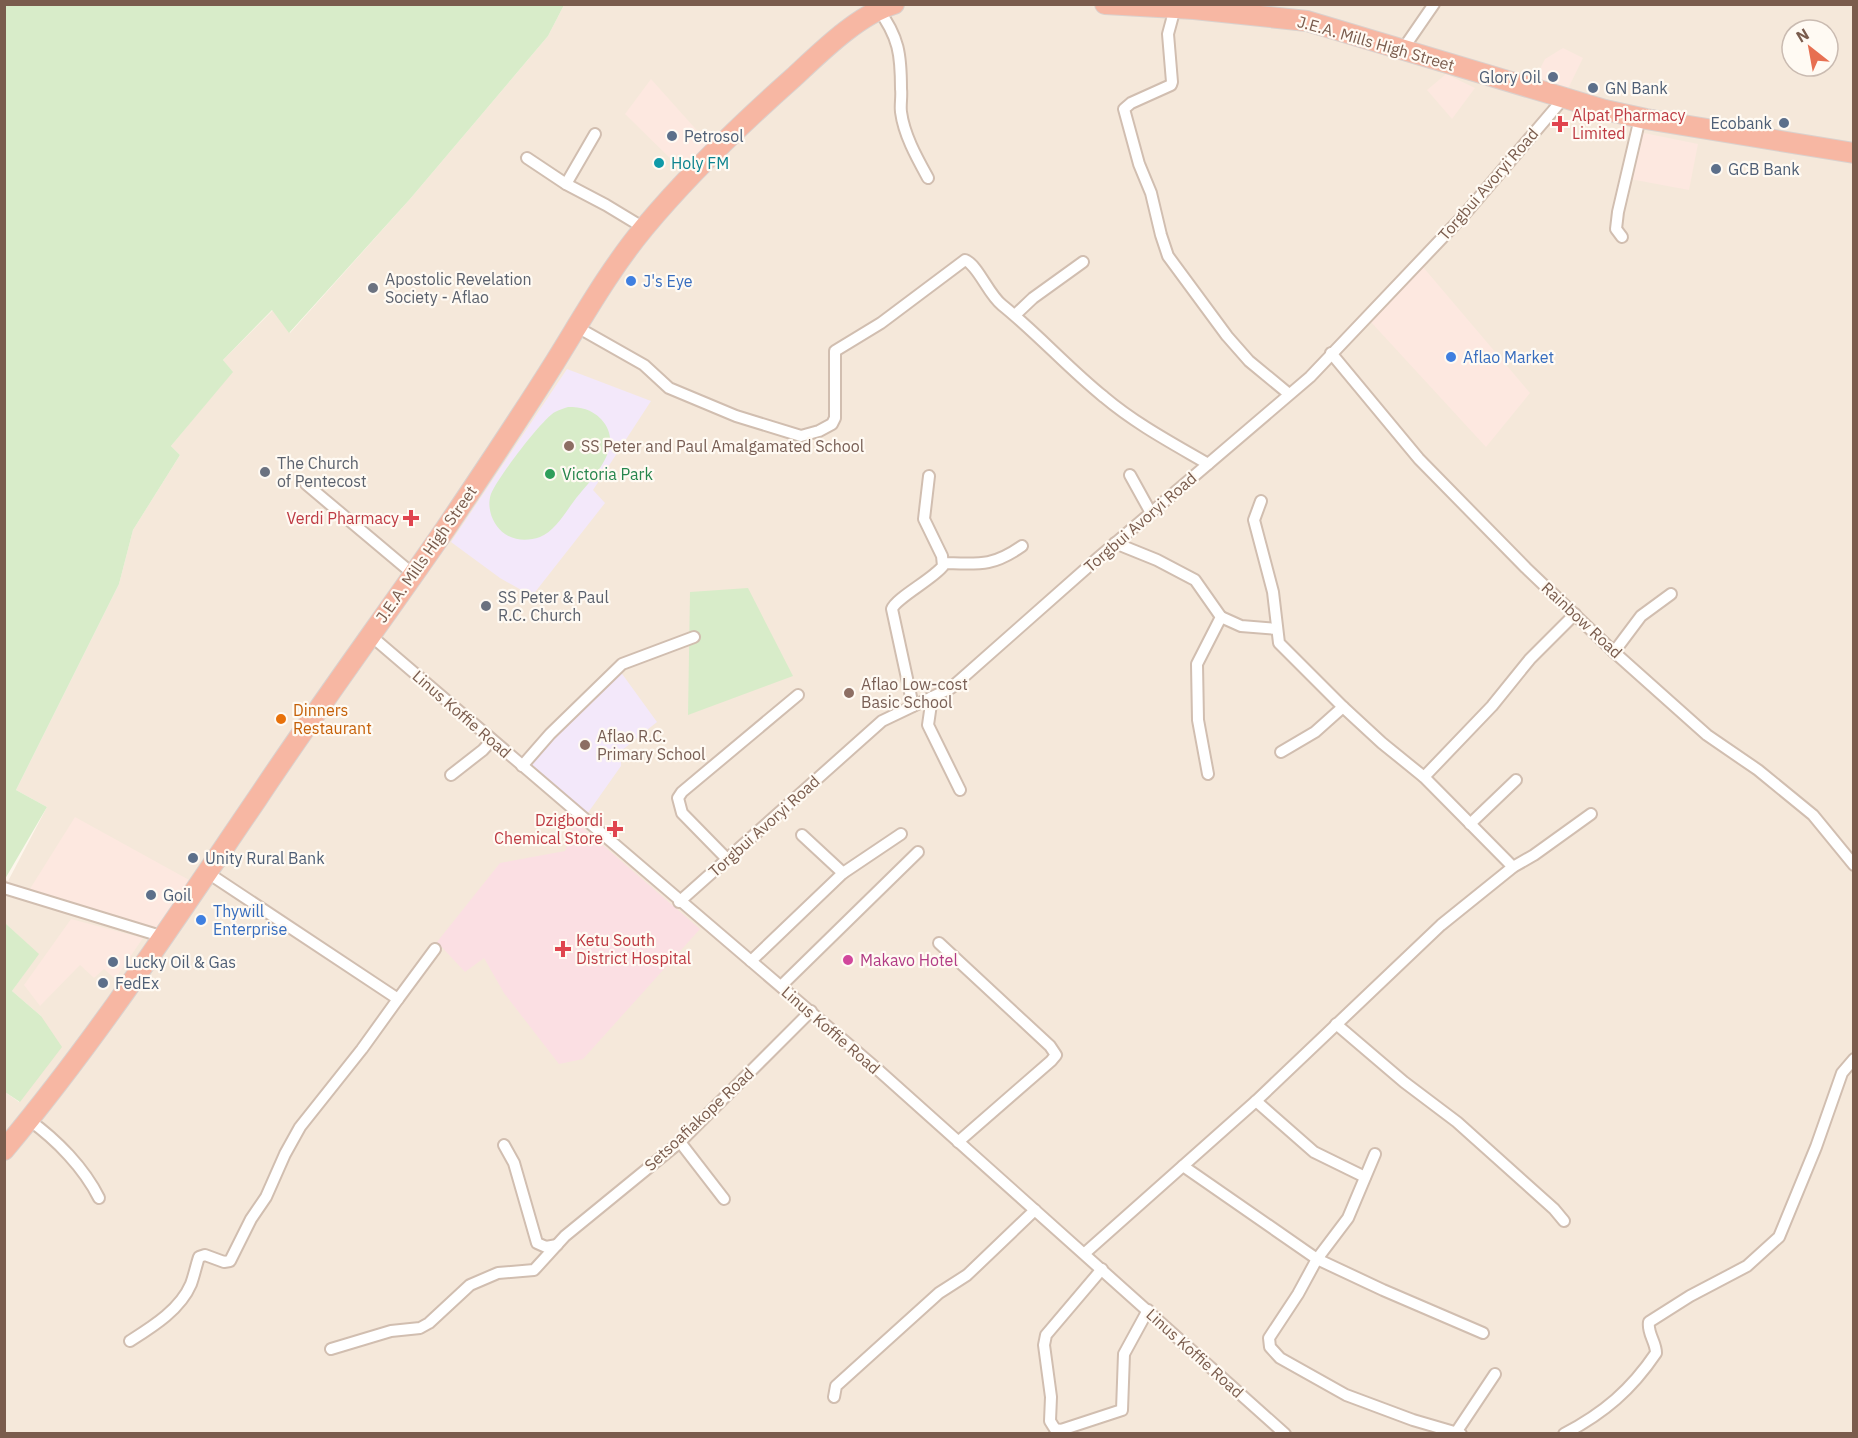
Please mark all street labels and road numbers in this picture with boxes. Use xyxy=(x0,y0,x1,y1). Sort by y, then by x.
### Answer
street label: J.E.A. Mills High Street xyxy=(1295,11,1457,75)
street label: Torgbui Avoryi Road xyxy=(1434,124,1542,244)
street label: Torgbui Avoryi Road xyxy=(1080,468,1200,576)
street label: J.E.A. Mills High Street xyxy=(371,482,481,626)
street label: Rainbow Road xyxy=(1538,578,1626,662)
street label: Linus Koffie Road xyxy=(409,666,515,762)
street label: Torgbui Avoryi Road xyxy=(704,771,824,881)
street label: Linus Koffie Road xyxy=(778,982,884,1078)
street label: Setsoafiakope Road xyxy=(640,1063,758,1175)
street label: Linus Koffie Road xyxy=(1142,1304,1248,1402)

